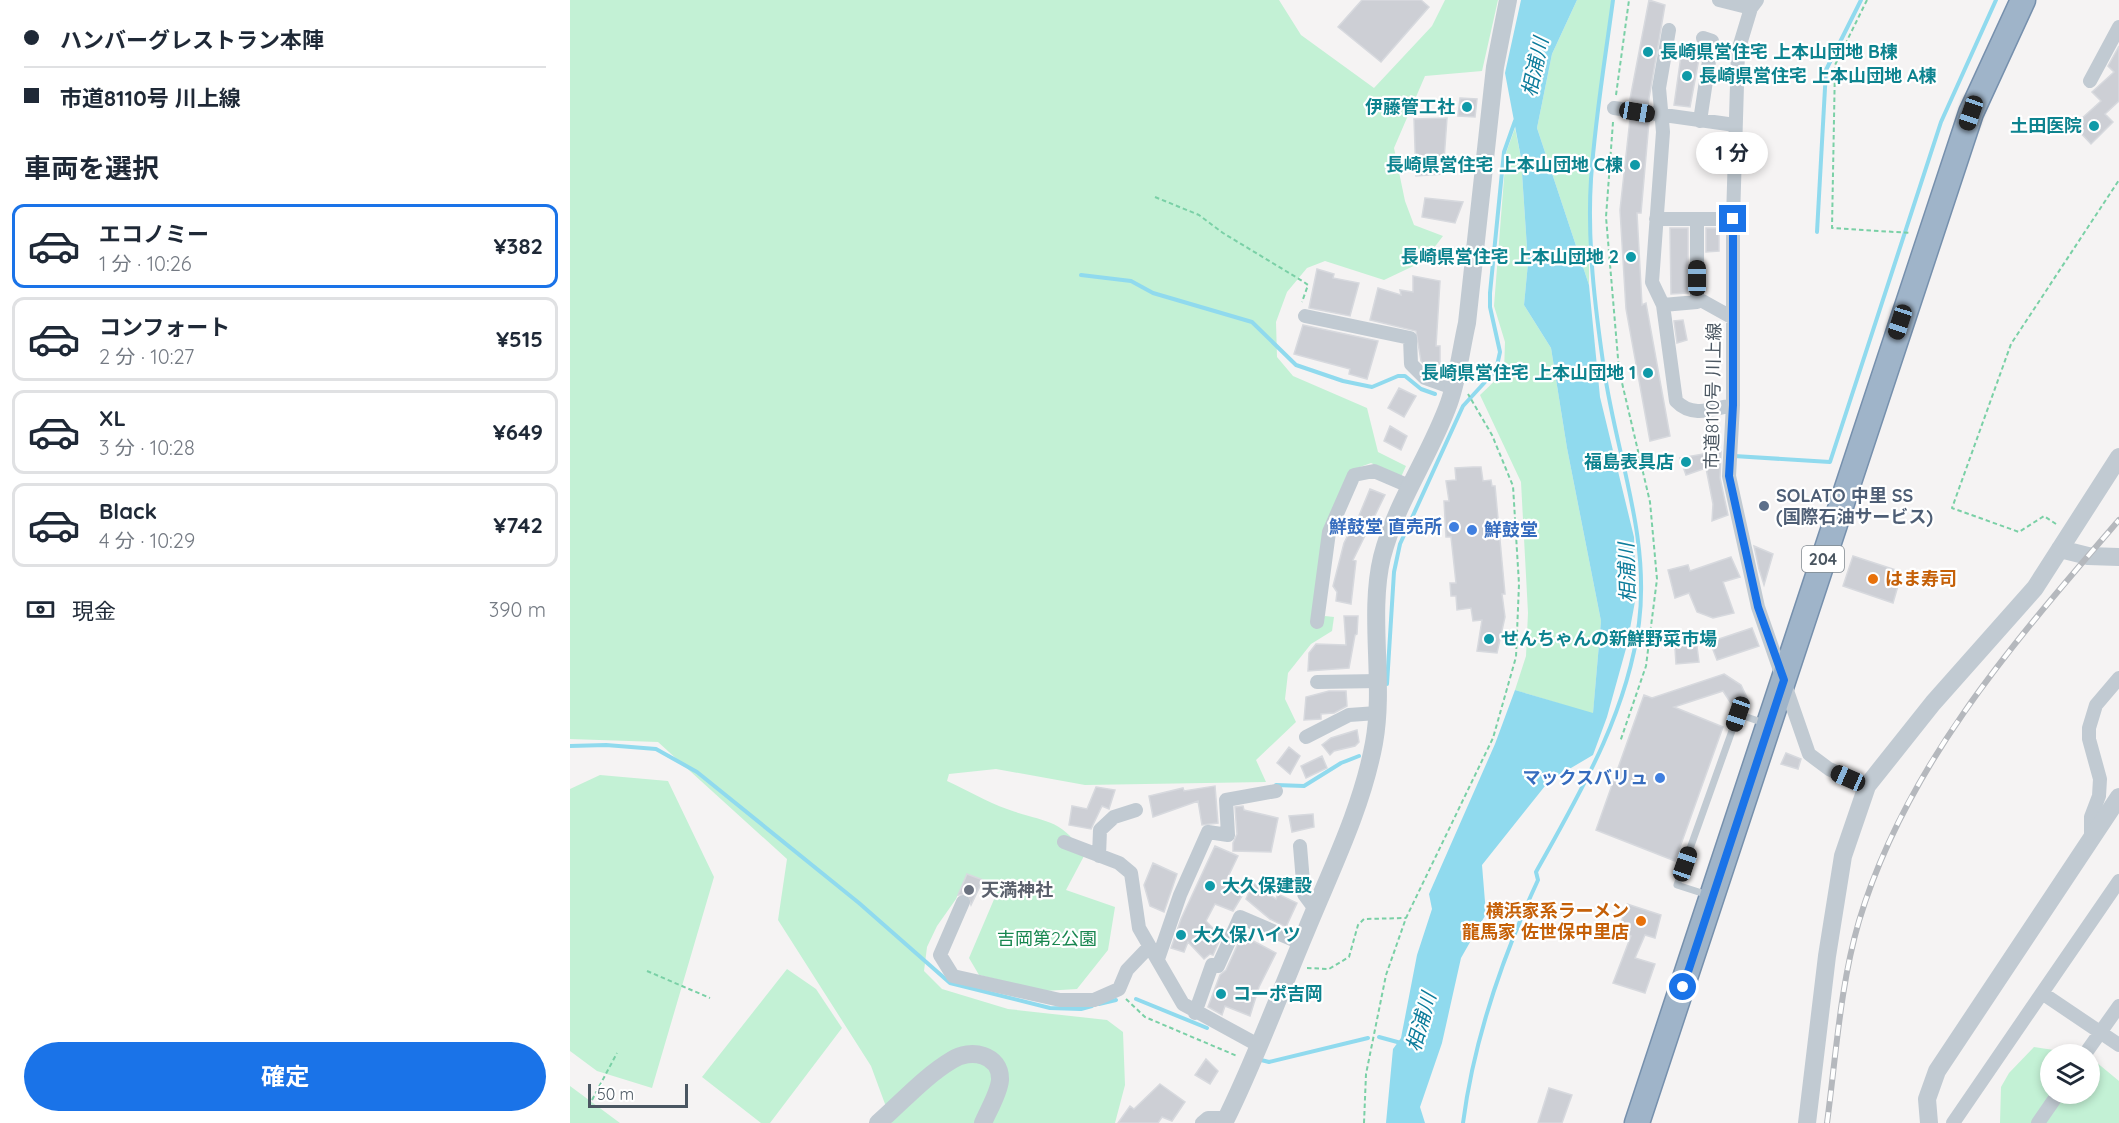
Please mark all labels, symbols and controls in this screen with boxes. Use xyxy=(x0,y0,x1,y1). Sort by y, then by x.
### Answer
text: ハンバーグレストラン本陣 xyxy=(60,26,324,54)
water label: 相浦川 xyxy=(1516,33,1553,99)
place label: 長崎県営住宅 上本山団地 B棟 xyxy=(1660,40,1898,63)
marker: 長崎県営住宅 上本山団地 B棟 xyxy=(1641,45,1655,59)
place label: 長崎県営住宅 上本山団地 A棟 xyxy=(1699,64,1937,87)
marker: 長崎県営住宅 上本山団地 A棟 xyxy=(1680,69,1694,83)
text: 市道8110号 川上線 xyxy=(60,84,241,112)
car xyxy=(1957,93,1985,133)
place label: 伊藤管工社 xyxy=(1365,95,1455,118)
marker: 伊藤管工社 xyxy=(1460,100,1474,114)
car xyxy=(1618,100,1656,124)
place label: 土田医院 xyxy=(2010,114,2082,137)
marker: 土田医院 xyxy=(2087,119,2101,133)
callout: 1 分 xyxy=(1697,132,1769,174)
text: 1 分 xyxy=(1715,140,1749,165)
text: 車両を選択 xyxy=(24,151,159,185)
place label: 長崎県営住宅 上本山団地 C棟 xyxy=(1386,153,1623,176)
marker: 長崎県営住宅 上本山団地 C棟 xyxy=(1628,158,1642,172)
route end xyxy=(1719,205,1746,232)
icon: car xyxy=(27,219,81,273)
text: エコノミー xyxy=(99,220,209,248)
text: ¥382 xyxy=(493,232,543,260)
place label: 長崎県営住宅 上本山団地 2 xyxy=(1401,245,1619,268)
marker: 長崎県営住宅 上本山団地 2 xyxy=(1624,250,1638,264)
text: 1 分 · 10:26 xyxy=(99,251,192,276)
car xyxy=(1688,260,1706,296)
car xyxy=(1886,302,1914,342)
icon: car xyxy=(27,312,81,366)
text: コンフォート xyxy=(99,313,230,341)
street label: 市道8110号 川上線 xyxy=(1700,322,1725,470)
text: ¥515 xyxy=(496,325,543,353)
text: 2 分 · 10:27 xyxy=(99,344,194,369)
place label: 長崎県営住宅 上本山団地 1 xyxy=(1421,361,1636,384)
marker: 長崎県営住宅 上本山団地 1 xyxy=(1641,366,1655,380)
text: XL xyxy=(99,404,126,432)
icon: car xyxy=(27,405,81,459)
text: ¥649 xyxy=(493,418,543,446)
text: 3 分 · 10:28 xyxy=(99,435,195,460)
place label: 福島表具店 xyxy=(1584,450,1674,473)
marker: 福島表具店 xyxy=(1679,455,1693,469)
place label: SOLATO 中里 SS (国際石油サービス) xyxy=(1776,484,1933,528)
text: Black xyxy=(99,497,157,525)
icon: car xyxy=(27,498,81,552)
marker: SOLATO 中里 SS (国際石油サービス) xyxy=(1757,499,1771,513)
text: ¥742 xyxy=(493,511,543,539)
place label: 鮮鼓堂 直売所 xyxy=(1329,515,1442,538)
place label: 鮮鼓堂 xyxy=(1484,518,1538,541)
marker: 鮮鼓堂 直売所 xyxy=(1447,520,1461,534)
marker: 鮮鼓堂 xyxy=(1465,523,1479,537)
text: 4 分 · 10:29 xyxy=(99,528,195,553)
water label: 相浦川 xyxy=(1613,541,1640,603)
road number: 204 xyxy=(1802,546,1844,572)
place label: はま寿司 xyxy=(1885,567,1957,590)
marker: はま寿司 xyxy=(1866,572,1880,586)
icon: cash xyxy=(24,593,57,626)
text: 現金 xyxy=(72,597,116,625)
text: 390 m xyxy=(489,597,546,622)
place label: せんちゃんの新鮮野菜市場 xyxy=(1501,627,1717,650)
marker: せんちゃんの新鮮野菜市場 xyxy=(1482,632,1496,646)
car xyxy=(1724,694,1752,734)
car xyxy=(1828,762,1868,794)
place label: マックスバリュ xyxy=(1523,766,1648,789)
marker: マックスバリュ xyxy=(1653,771,1667,785)
car xyxy=(1671,844,1699,884)
place label: 大久保建設 xyxy=(1222,874,1312,897)
place label: 天満神社 xyxy=(981,878,1053,901)
marker: 大久保建設 xyxy=(1203,879,1217,893)
marker: 天満神社 xyxy=(962,883,976,897)
place label: 横浜家系ラーメン 龍馬家 佐世保中里店 xyxy=(1462,899,1629,943)
marker: 横浜家系ラーメン 龍馬家 佐世保中里店 xyxy=(1634,914,1648,928)
place label: 大久保ハイツ xyxy=(1193,923,1301,946)
park label: 吉岡第2公園 xyxy=(997,927,1097,950)
marker: 大久保ハイツ xyxy=(1174,928,1188,942)
route start xyxy=(1669,973,1696,1000)
place label: コーポ吉岡 xyxy=(1233,982,1323,1005)
marker: コーポ吉岡 xyxy=(1214,987,1228,1001)
water label: 相浦川 xyxy=(1400,988,1441,1054)
button: 確定 xyxy=(24,1042,546,1111)
map controls xyxy=(2040,1044,2100,1104)
button: layers xyxy=(2040,1044,2100,1104)
scale bar xyxy=(588,1081,688,1108)
text: 50 m xyxy=(597,1084,634,1104)

